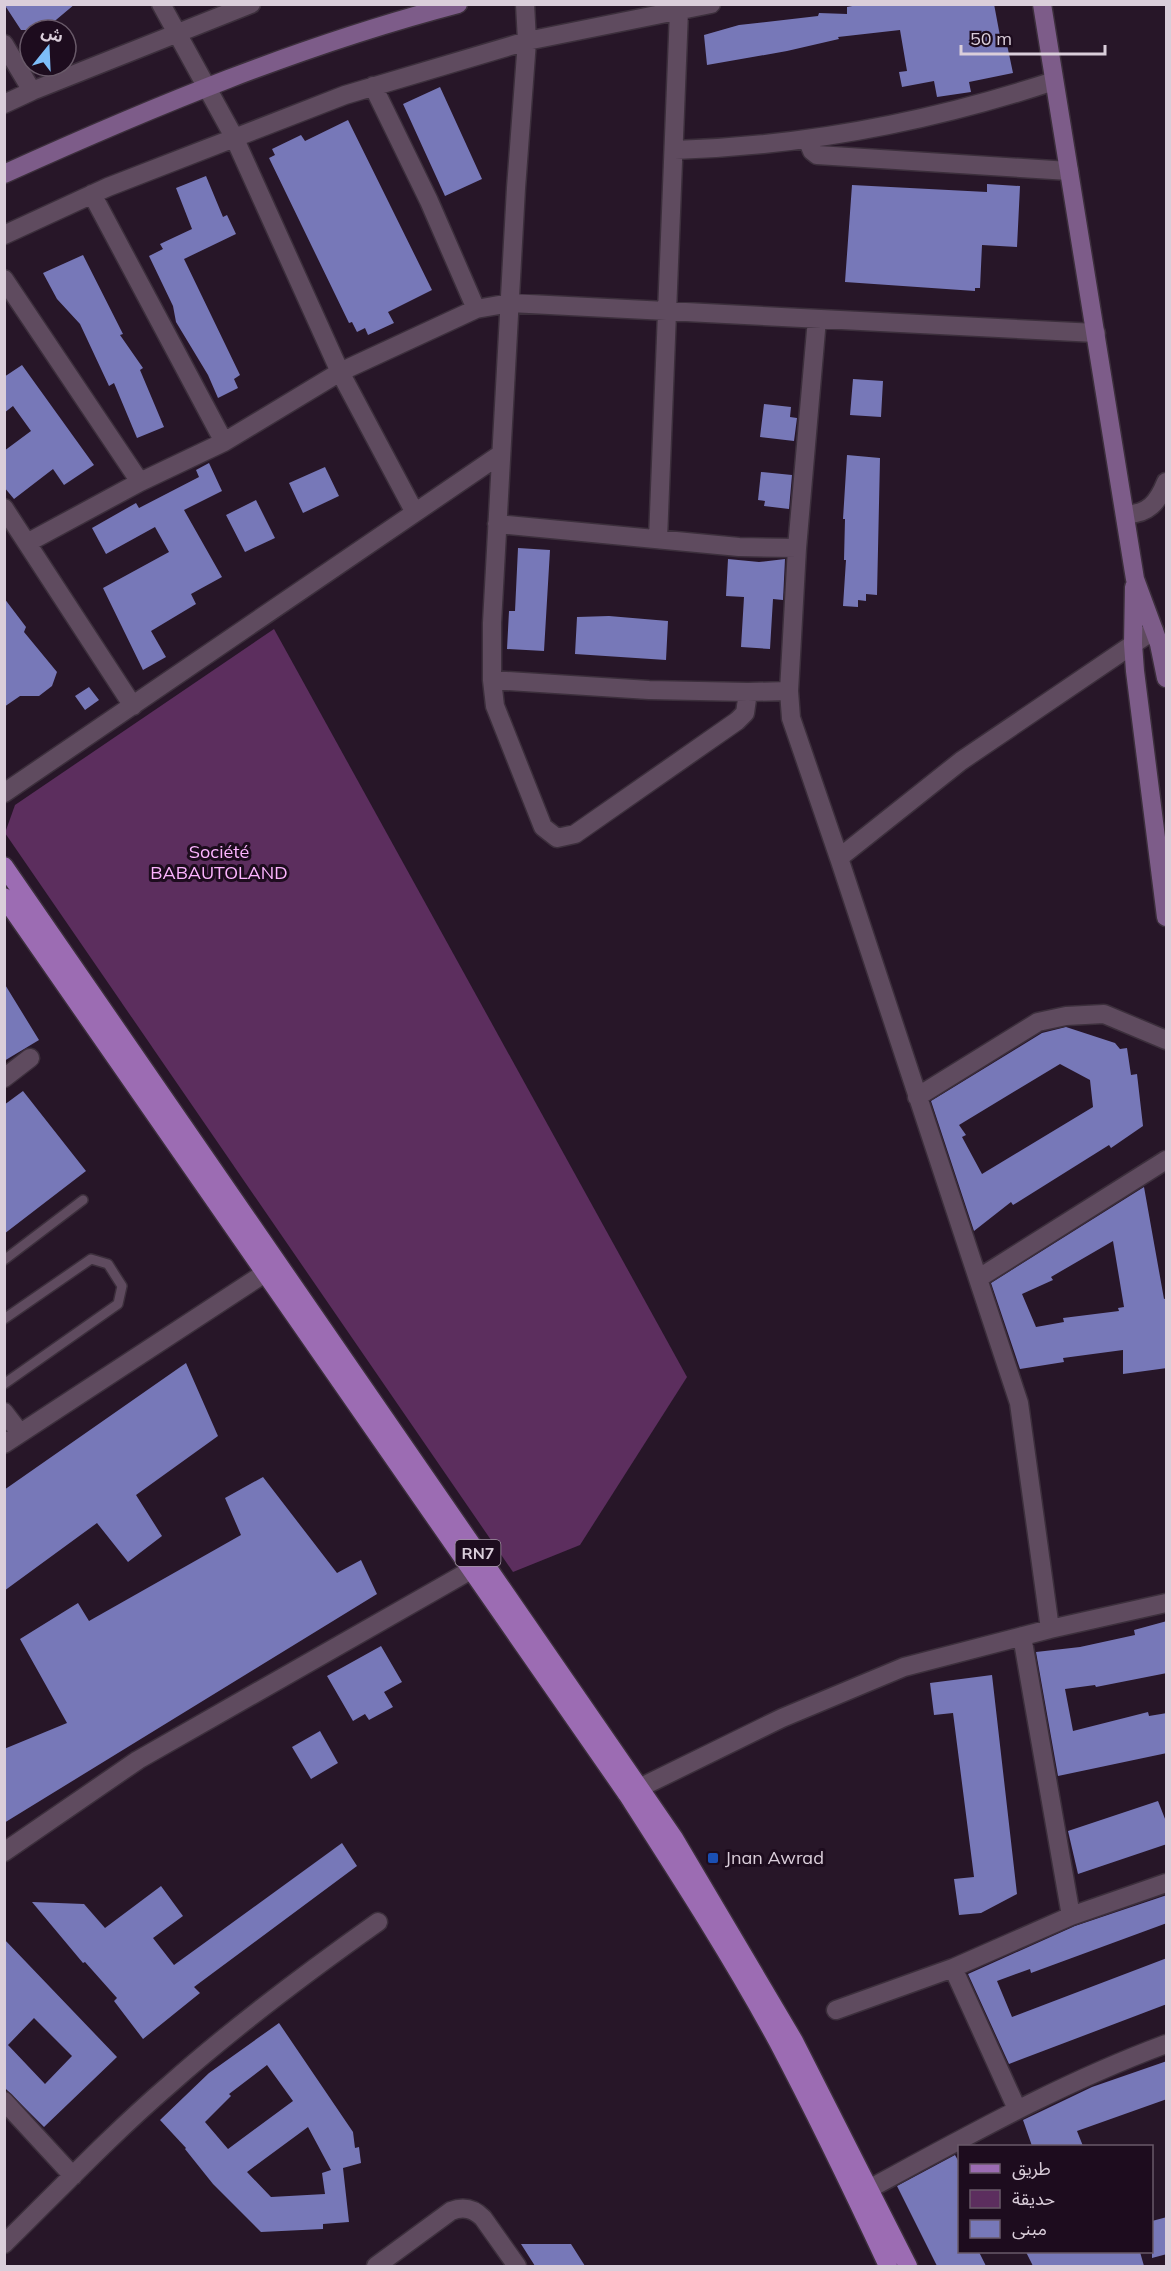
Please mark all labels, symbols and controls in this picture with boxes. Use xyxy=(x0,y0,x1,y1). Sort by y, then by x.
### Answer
north arrow xyxy=(18,18,78,78)
scale bar xyxy=(961,18,1105,56)
text: ش xyxy=(39,21,66,47)
text: 50 m xyxy=(970,27,1012,50)
park label: Société BABAUTOLAND xyxy=(150,840,288,884)
road number: RN7 xyxy=(456,1540,500,1566)
place label: Jnan Awrad xyxy=(725,1846,824,1869)
marker: Jnan Awrad xyxy=(706,1851,720,1865)
legend xyxy=(958,2145,1153,2253)
text: طريق xyxy=(1012,2157,1051,2180)
text: حديقة xyxy=(1012,2187,1055,2210)
text: مبنى xyxy=(1012,2217,1047,2240)

